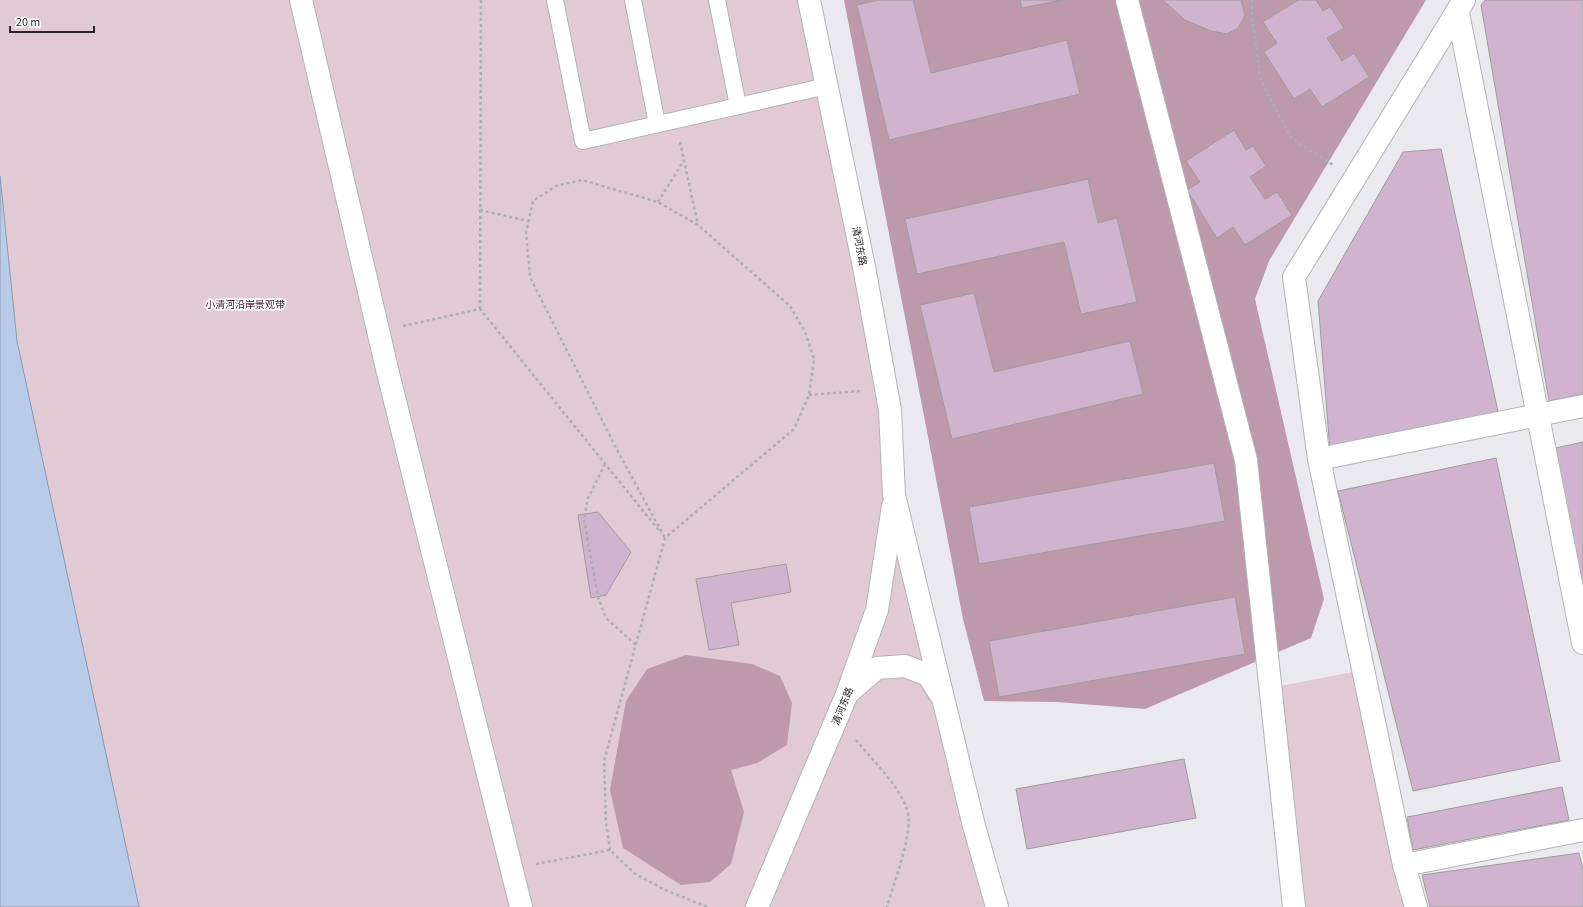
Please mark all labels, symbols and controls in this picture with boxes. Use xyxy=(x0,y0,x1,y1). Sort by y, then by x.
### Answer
scale bar xyxy=(10,8,94,34)
text: 20 m xyxy=(16,14,40,31)
street label: 清河东路 xyxy=(848,225,870,267)
park label: 小清河沿岸景观带 xyxy=(205,298,285,312)
street label: 清河东路 xyxy=(829,685,857,728)

